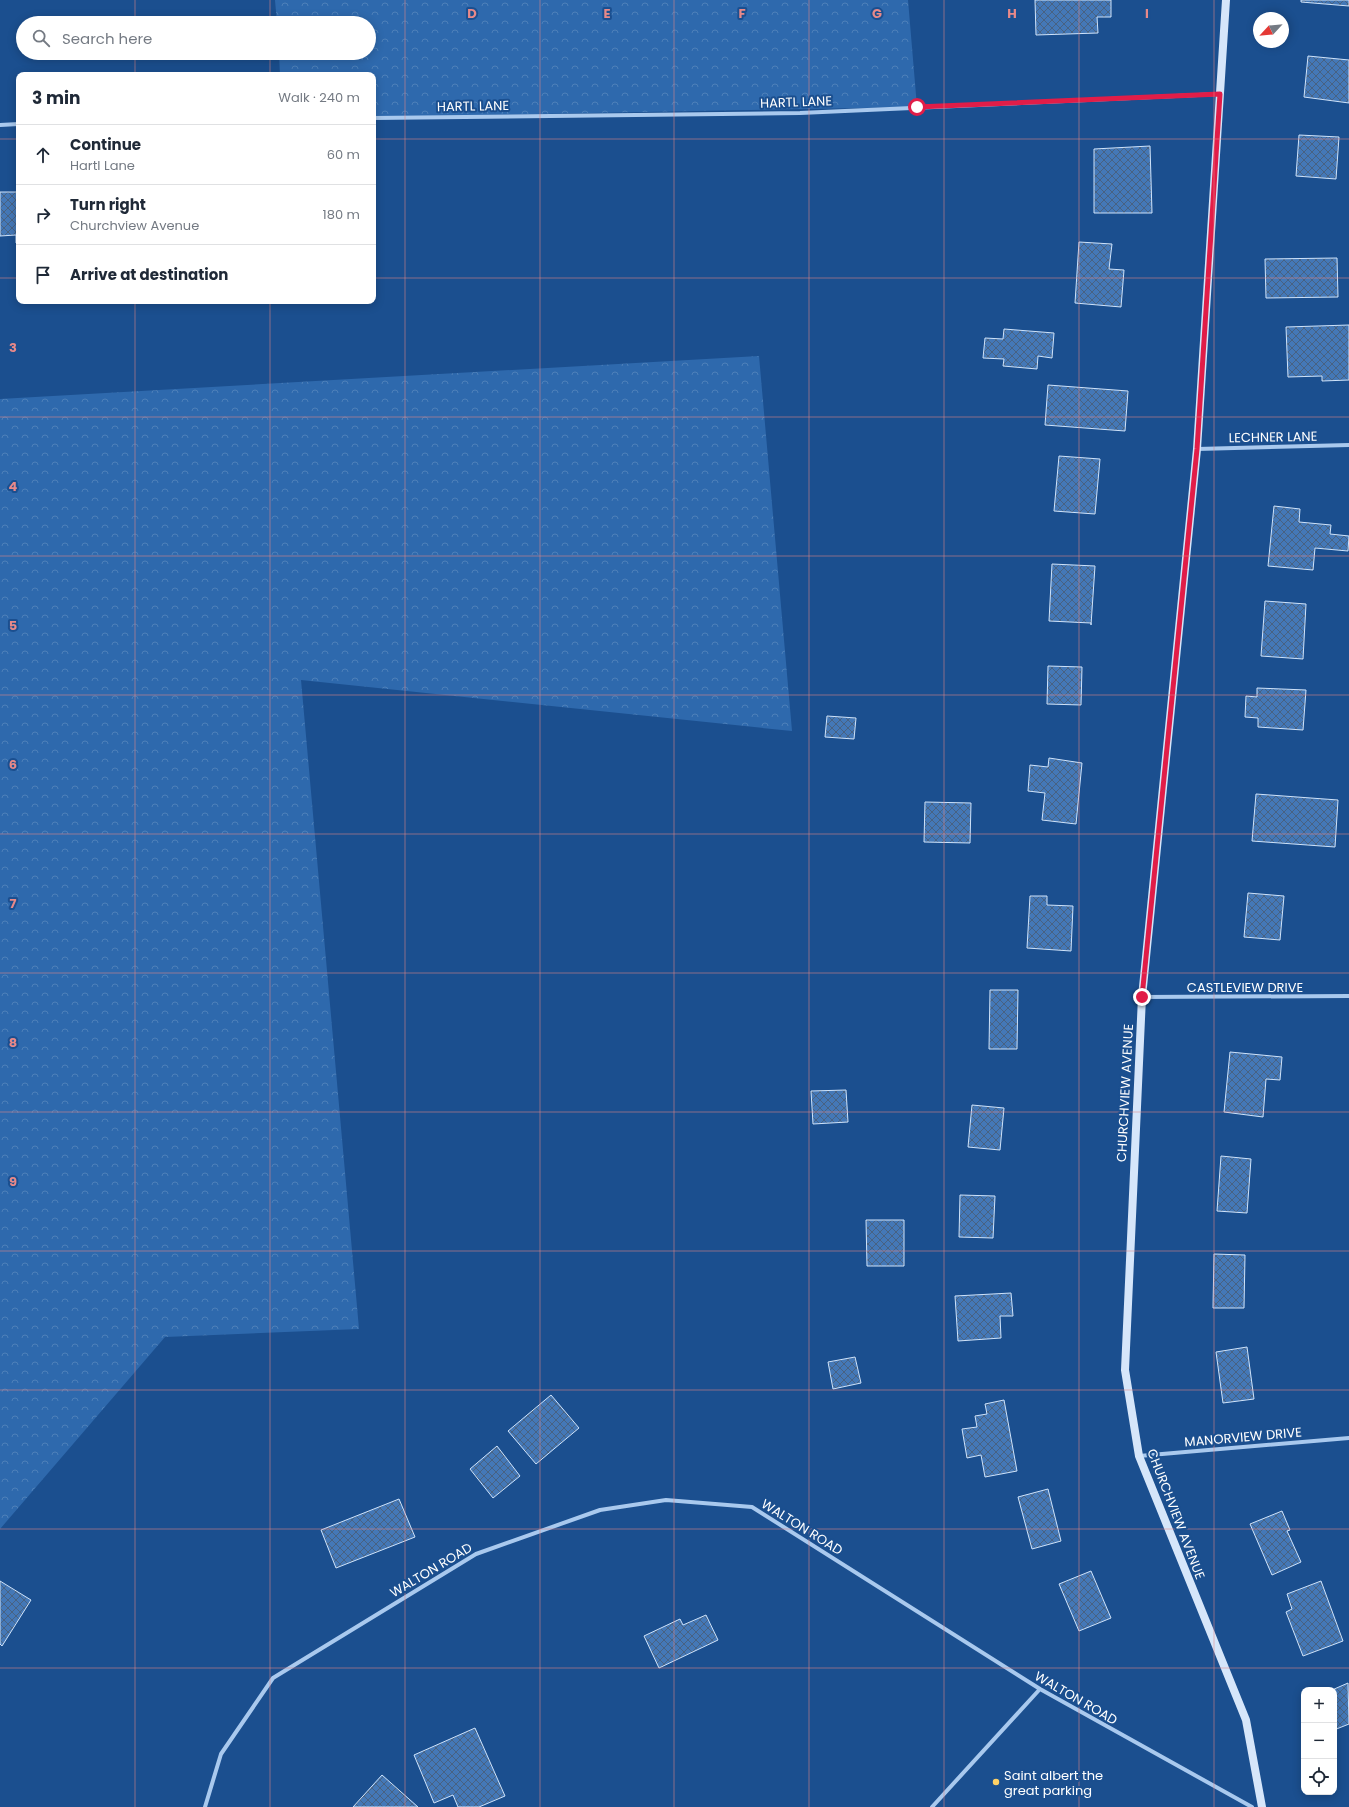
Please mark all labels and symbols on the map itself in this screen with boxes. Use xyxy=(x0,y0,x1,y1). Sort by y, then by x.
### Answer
text: D xyxy=(467,4,477,23)
text: E xyxy=(603,4,611,23)
text: F xyxy=(738,4,746,23)
text: G xyxy=(872,4,882,23)
text: H xyxy=(1007,4,1017,23)
text: I xyxy=(1145,4,1149,23)
north arrow xyxy=(1253,12,1289,48)
street label: HARTL LANE xyxy=(760,91,832,113)
street label: HARTL LANE xyxy=(437,96,509,116)
route start xyxy=(908,98,926,116)
text: 3 xyxy=(9,338,17,357)
street label: LECHNER LANE xyxy=(1228,427,1318,447)
text: 4 xyxy=(9,477,18,496)
text: 5 xyxy=(9,616,17,635)
text: 6 xyxy=(9,755,17,774)
text: 7 xyxy=(10,894,17,913)
street label: CASTLEVIEW DRIVE xyxy=(1187,978,1303,997)
route end xyxy=(1133,988,1151,1006)
street label: CHURCHVIEW AVENUE xyxy=(1112,1023,1138,1163)
text: 8 xyxy=(9,1033,17,1052)
text: 9 xyxy=(9,1172,17,1191)
street label: MANORVIEW DRIVE xyxy=(1184,1422,1302,1452)
street label: CHURCHVIEW AVENUE xyxy=(1142,1446,1210,1582)
street label: WALTON ROAD xyxy=(758,1494,846,1560)
street label: WALTON ROAD xyxy=(386,1538,476,1602)
street label: WALTON ROAD xyxy=(1031,1667,1121,1729)
place label: Saint albert the great parking xyxy=(1004,1766,1103,1800)
marker: Saint albert the great parking xyxy=(991,1777,1001,1787)

